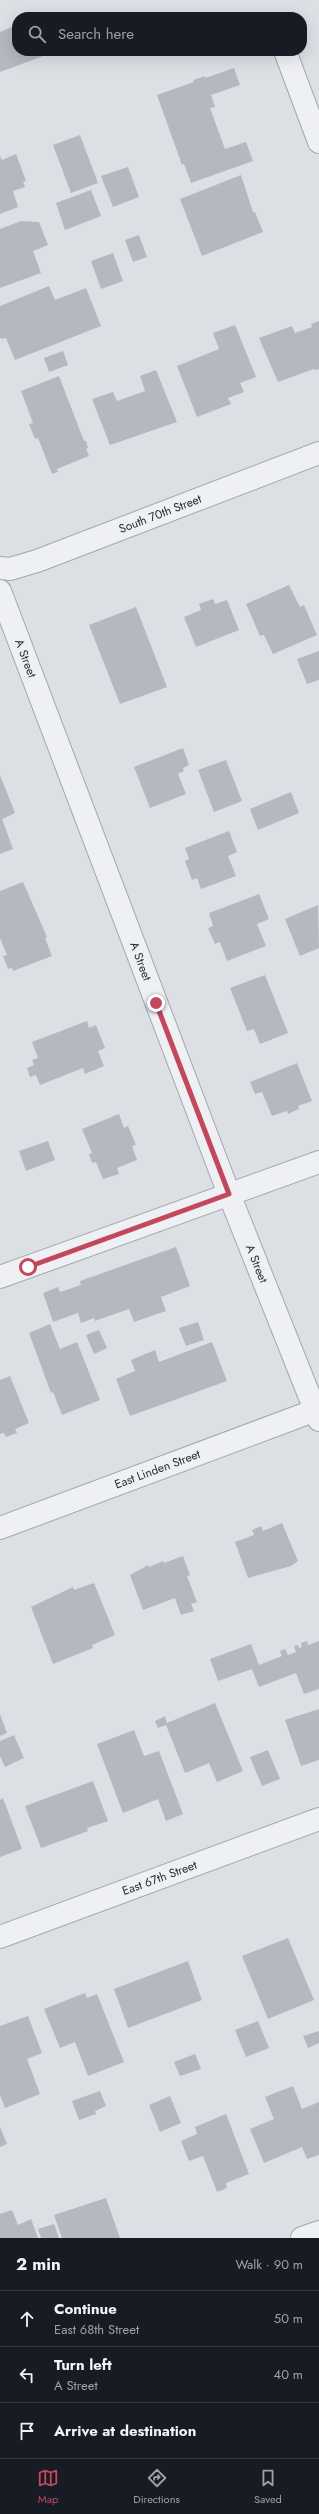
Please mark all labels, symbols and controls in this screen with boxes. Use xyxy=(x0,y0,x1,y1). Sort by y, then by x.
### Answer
search box xyxy=(12,12,307,56)
icon: search xyxy=(26,23,48,45)
text: Search here xyxy=(58,23,134,45)
street label: South 70th Street xyxy=(116,490,204,538)
street label: A Street xyxy=(10,636,41,680)
street label: A Street xyxy=(125,939,156,983)
route end xyxy=(147,994,165,1012)
street label: A Street xyxy=(241,1242,273,1286)
route start xyxy=(19,1258,37,1276)
street label: East Linden Street xyxy=(112,1445,203,1493)
street label: East 67th Street xyxy=(120,1856,199,1900)
text: 2 min xyxy=(16,2252,61,2276)
text: Walk · 90 m xyxy=(235,2255,303,2274)
text: Continue xyxy=(54,2298,117,2320)
icon: ahead xyxy=(16,2308,38,2330)
text: 50 m xyxy=(274,2309,303,2328)
text: East 68th Street xyxy=(54,2320,139,2339)
text: Turn left xyxy=(54,2354,112,2376)
icon: left xyxy=(16,2364,38,2386)
text: 40 m xyxy=(274,2365,303,2384)
text: A Street xyxy=(54,2376,98,2395)
icon: arrive xyxy=(16,2420,38,2442)
text: Arrive at destination xyxy=(54,2420,196,2442)
tab: Map xyxy=(37,2467,59,2507)
tab: Directions xyxy=(133,2467,180,2507)
tab: Saved xyxy=(254,2467,282,2507)

